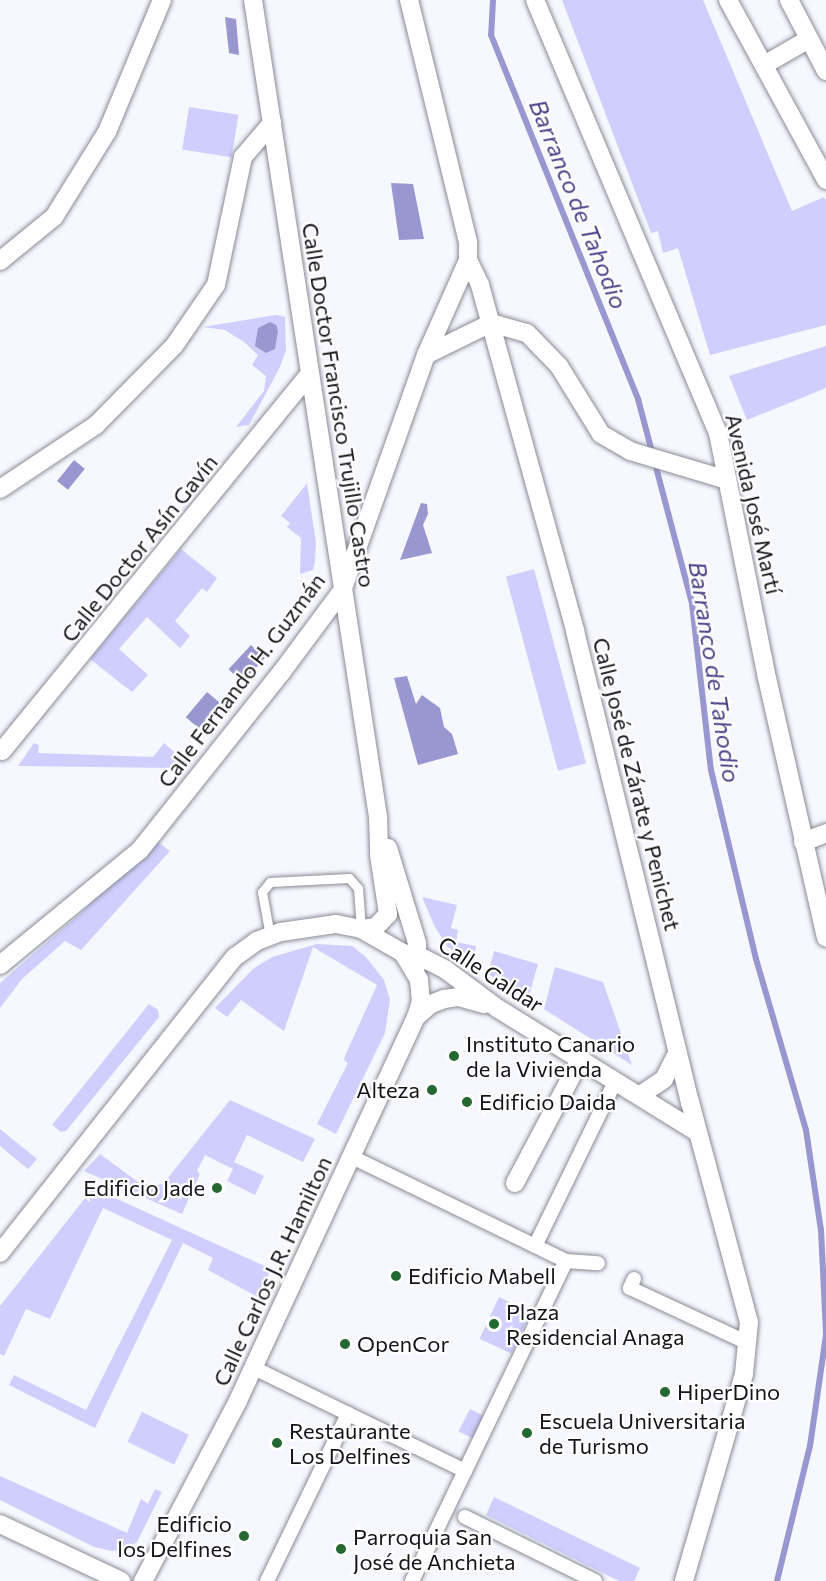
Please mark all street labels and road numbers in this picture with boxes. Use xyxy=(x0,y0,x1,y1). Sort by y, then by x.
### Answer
street label: Calle Doctor Francisco Trujillo Castro xyxy=(297,221,381,589)
street label: Avenida José Martí xyxy=(720,411,788,597)
street label: Calle Doctor Asín Gavín xyxy=(55,449,223,647)
street label: Calle Fernando H. Guzmán xyxy=(152,568,330,792)
street label: Calle José de Zárate y Penichet xyxy=(588,635,686,933)
street label: Calle Galdar xyxy=(434,930,548,1018)
street label: Calle Carlos J.R. Hamilton xyxy=(207,1152,337,1390)

